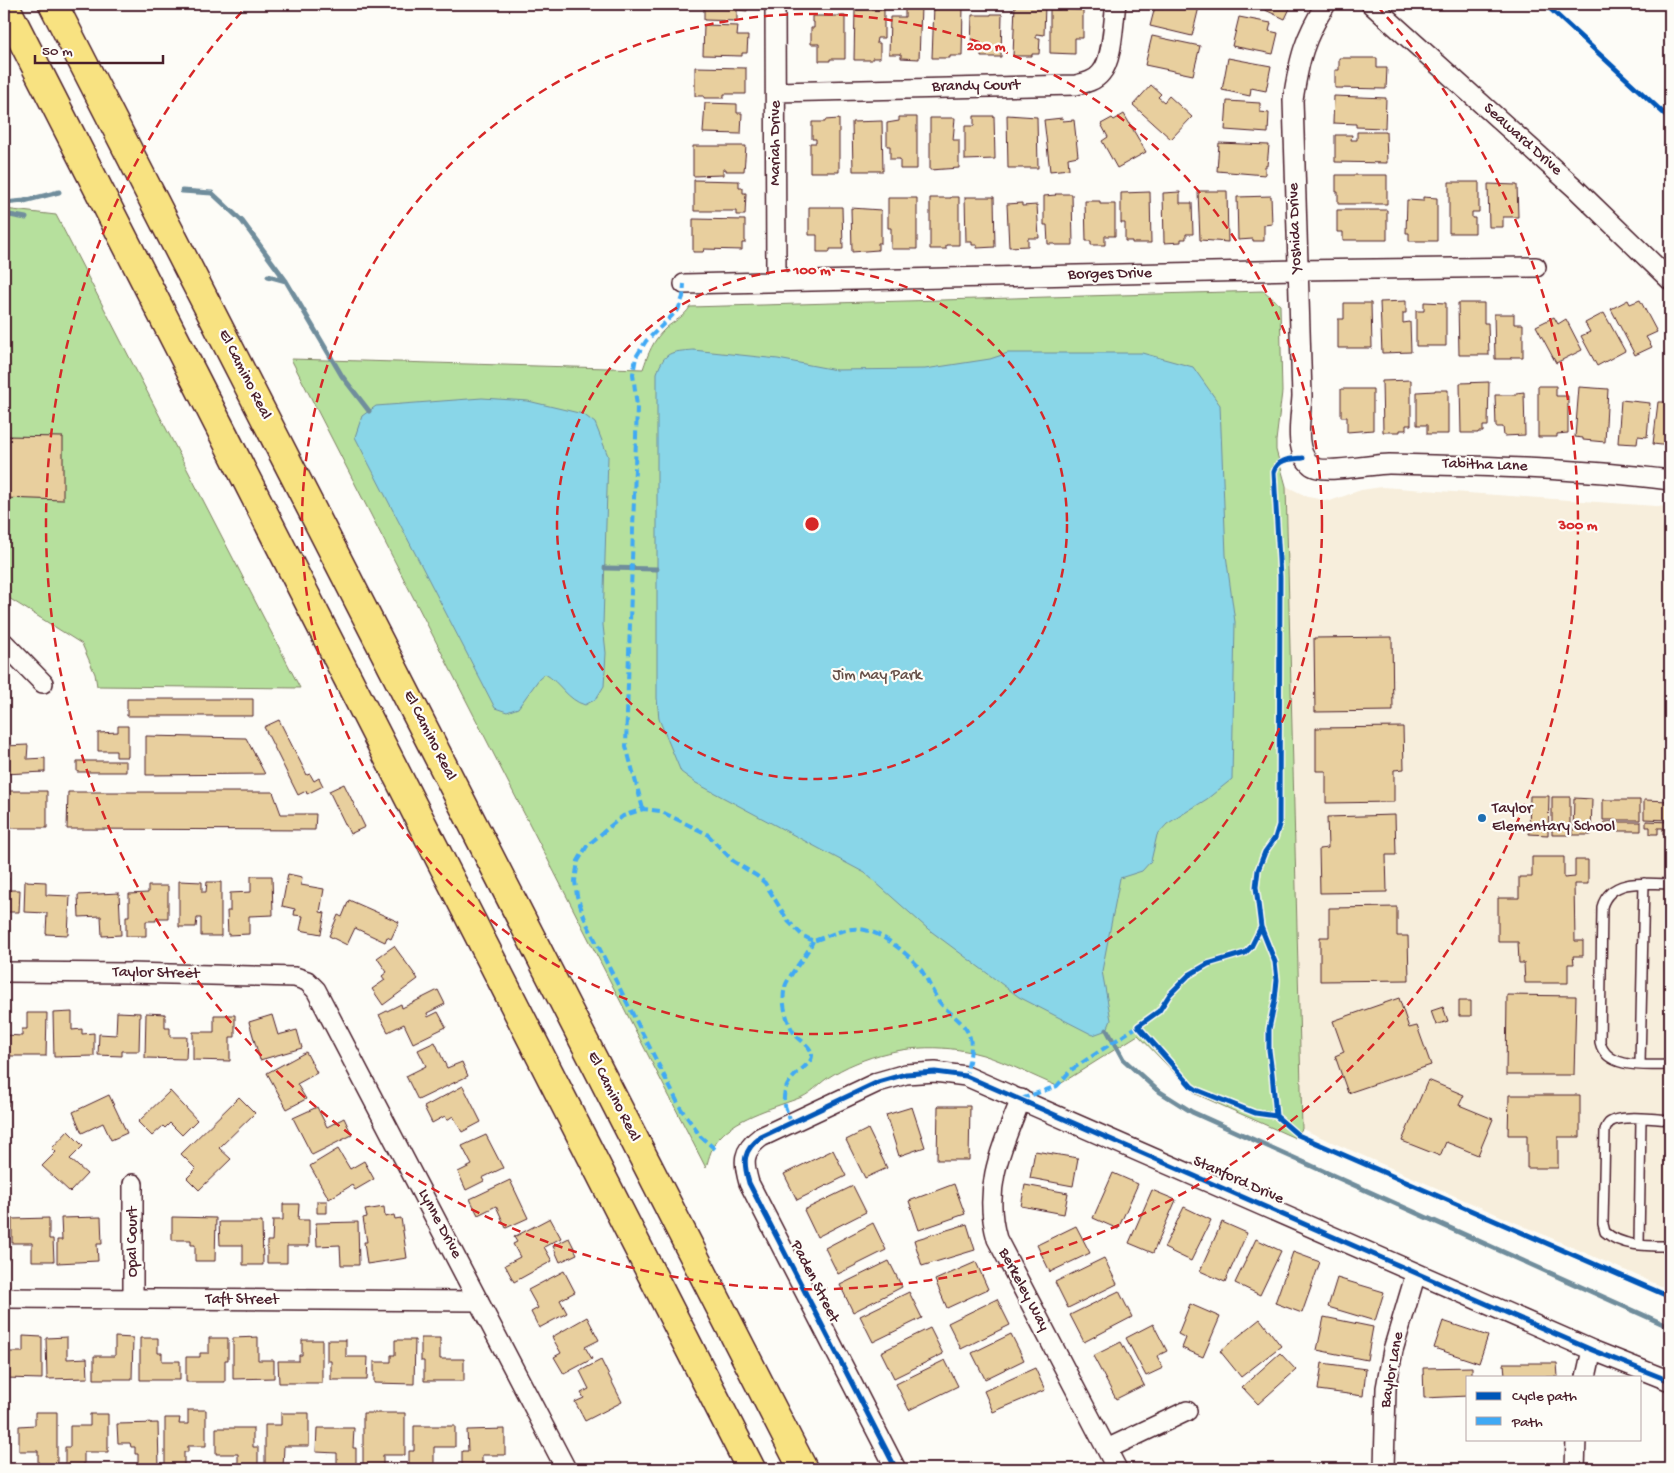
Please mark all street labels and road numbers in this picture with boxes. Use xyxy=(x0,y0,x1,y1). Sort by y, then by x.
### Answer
street label: Brandy Court xyxy=(931,77,1022,97)
street label: Mariah Drive xyxy=(767,100,786,186)
street label: Seaward Drive xyxy=(1479,100,1566,181)
street label: Yoshida Drive xyxy=(1285,182,1307,276)
street label: Borges Drive xyxy=(1067,265,1153,285)
street label: El Camino Real xyxy=(213,327,275,423)
street label: Tabitha Lane xyxy=(1441,455,1529,477)
street label: El Camino Real xyxy=(398,688,460,784)
street label: Taylor Street xyxy=(111,964,201,984)
street label: El Camino Real xyxy=(582,1049,644,1145)
street label: Stanford Drive xyxy=(1190,1153,1287,1210)
street label: Lynne Drive xyxy=(413,1186,466,1263)
street label: Opal Court xyxy=(124,1205,143,1277)
street label: Paden Street xyxy=(785,1237,843,1327)
street label: Berkeley Way xyxy=(993,1244,1053,1335)
street label: Taft Street xyxy=(205,1291,280,1310)
street label: Baylor Lane xyxy=(1377,1330,1409,1410)

